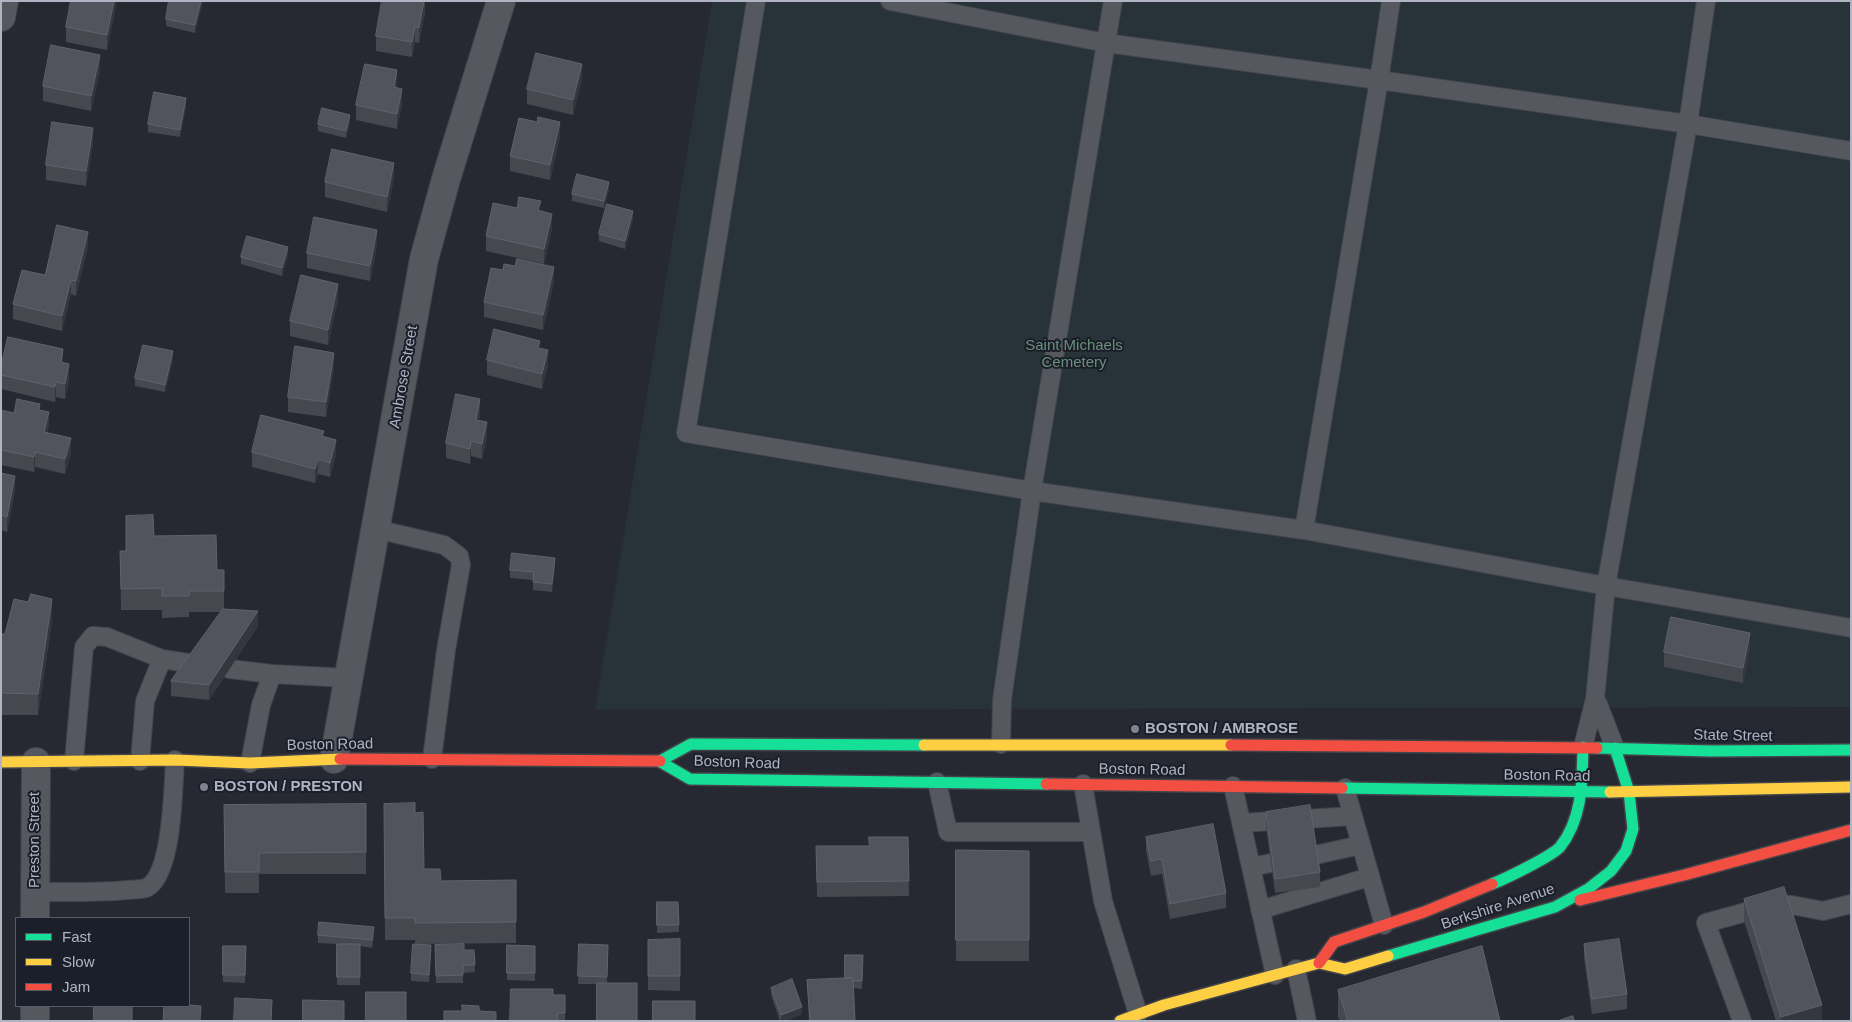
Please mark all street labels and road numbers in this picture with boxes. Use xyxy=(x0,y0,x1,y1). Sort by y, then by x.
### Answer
street label: Ambrose Street xyxy=(386,324,422,430)
street label: State Street xyxy=(1693,726,1773,746)
street label: Boston Road xyxy=(286,735,374,755)
street label: Boston Road xyxy=(693,752,781,774)
street label: Boston Road xyxy=(1098,760,1186,780)
street label: Boston Road xyxy=(1503,766,1591,786)
street label: Preston Street xyxy=(26,792,44,888)
street label: Berkshire Avenue xyxy=(1439,880,1557,934)

